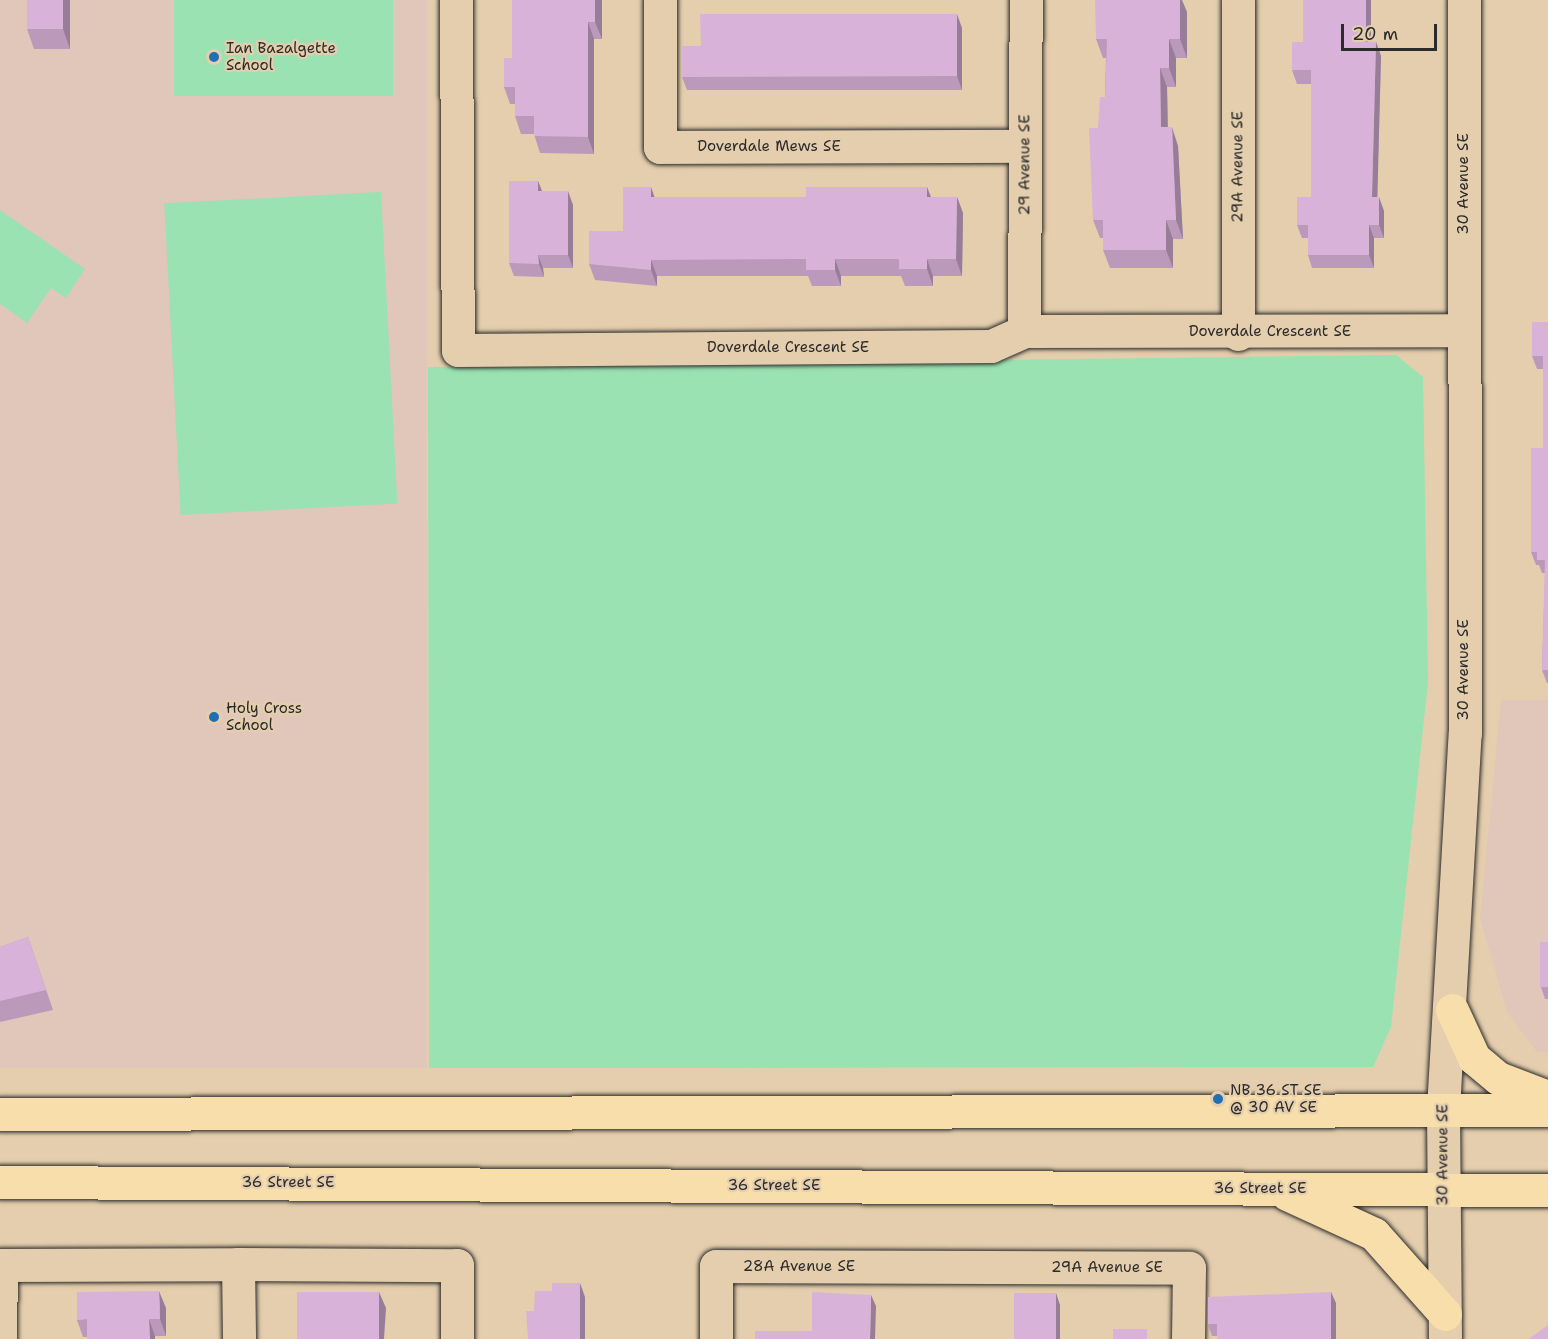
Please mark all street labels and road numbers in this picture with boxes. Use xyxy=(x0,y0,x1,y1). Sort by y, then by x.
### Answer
street label: 29A Avenue SE xyxy=(1229,111,1247,223)
street label: 29 Avenue SE xyxy=(1016,114,1034,216)
street label: 30 Avenue SE xyxy=(1455,133,1473,235)
street label: Doverdale Mews SE xyxy=(697,138,841,156)
street label: Doverdale Crescent SE xyxy=(1189,323,1351,341)
street label: Doverdale Crescent SE xyxy=(707,339,869,357)
street label: 30 Avenue SE xyxy=(1455,619,1473,721)
street label: 30 Avenue SE xyxy=(1434,1104,1452,1206)
street label: 36 Street SE xyxy=(242,1174,334,1192)
street label: 36 Street SE xyxy=(728,1177,820,1195)
street label: 36 Street SE xyxy=(1214,1180,1306,1198)
street label: 28A Avenue SE xyxy=(743,1258,855,1276)
street label: 29A Avenue SE xyxy=(1051,1259,1163,1277)

